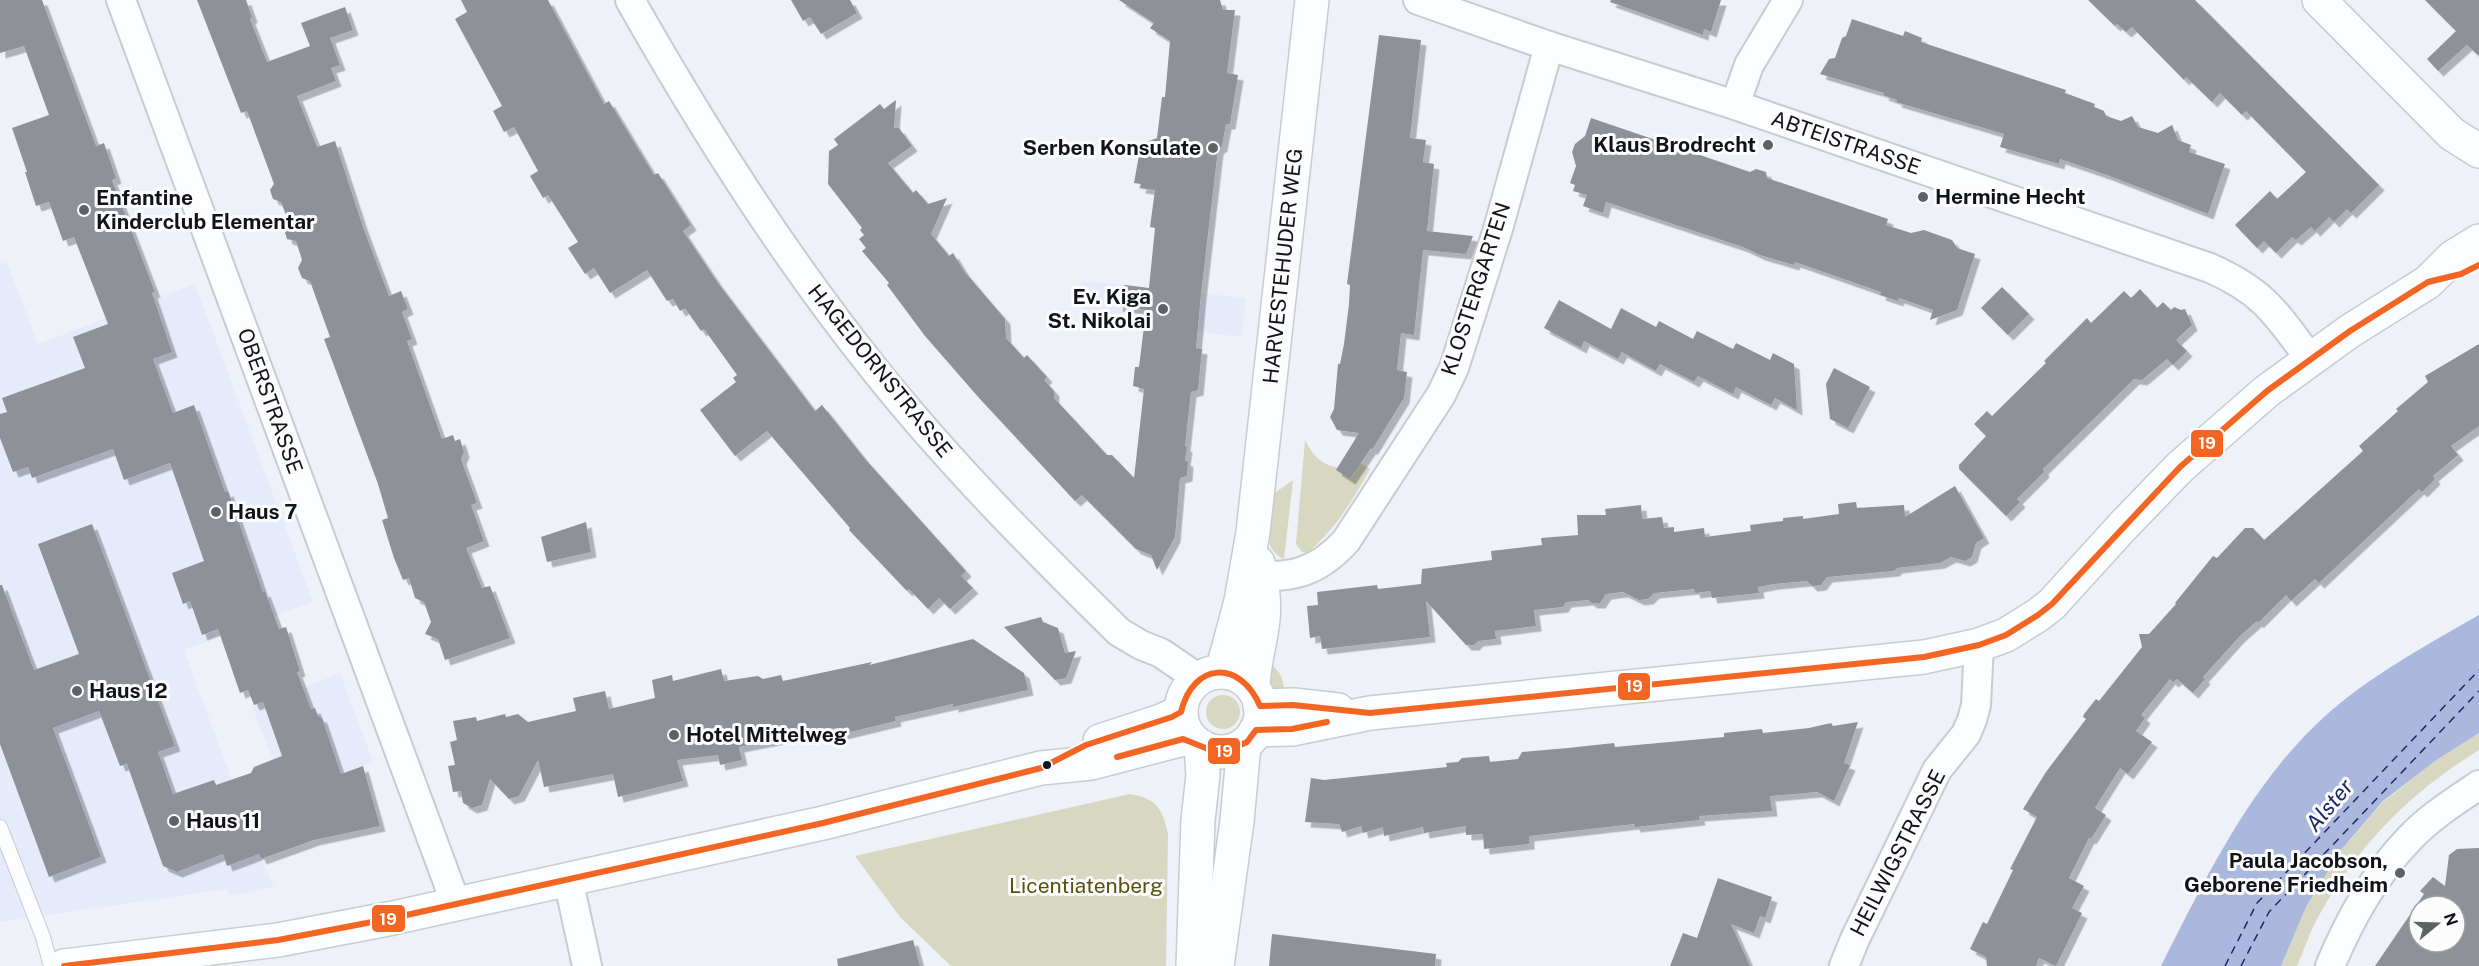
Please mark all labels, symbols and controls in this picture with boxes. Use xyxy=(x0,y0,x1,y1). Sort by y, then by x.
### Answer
street label: ABTEISTRASSE xyxy=(1768,105,1924,180)
place label: Klaus Brodrecht xyxy=(1593,132,1756,157)
place label: Serben Konsulate xyxy=(1022,135,1201,160)
marker: Klaus Brodrecht xyxy=(1761,138,1775,152)
marker: Serben Konsulate xyxy=(1206,141,1220,155)
street label: HARVESTEHUDER WEG xyxy=(1258,147,1307,385)
place label: Hermine Hecht xyxy=(1935,184,2086,209)
place label: Enfantine Kinderclub Elementar xyxy=(96,185,315,234)
marker: Hermine Hecht xyxy=(1916,190,1930,204)
street label: KLOSTERGARTEN xyxy=(1436,199,1515,379)
marker: Enfantine Kinderclub Elementar xyxy=(77,203,91,217)
street label: HAGEDORNSTRASSE xyxy=(803,279,958,462)
place label: Ev. Kiga St. Nikolai xyxy=(1048,284,1151,333)
marker: Ev. Kiga St. Nikolai xyxy=(1156,302,1170,316)
street label: OBERSTRASSE xyxy=(233,325,308,477)
line badge: 19 xyxy=(2190,429,2224,458)
text: 19 xyxy=(2198,434,2216,453)
place label: Haus 7 xyxy=(228,499,297,524)
marker: Haus 7 xyxy=(209,505,223,519)
line badge: 19 xyxy=(1617,672,1651,701)
text: 19 xyxy=(1625,677,1643,696)
place label: Haus 12 xyxy=(89,678,168,703)
marker: Haus 12 xyxy=(70,684,84,698)
place label: Hotel Mittelweg xyxy=(686,722,847,747)
marker: Hotel Mittelweg xyxy=(667,728,681,742)
line badge: 19 xyxy=(1207,737,1241,765)
text: 19 xyxy=(1215,742,1233,761)
unlabelled marker xyxy=(1041,759,1053,771)
street label: HEILWIGSTRASSE xyxy=(1845,765,1950,940)
water label: Alster xyxy=(2300,773,2359,836)
place label: Haus 11 xyxy=(186,808,260,833)
marker: Haus 11 xyxy=(167,814,181,828)
place label: Paula Jacobson, Geborene Friedheim xyxy=(2184,848,2388,897)
marker: Paula Jacobson, Geborene Friedheim xyxy=(2393,866,2407,880)
park label: Licentiatenberg xyxy=(1009,873,1163,898)
north arrow xyxy=(2407,894,2467,954)
line badge: 19 xyxy=(371,904,406,933)
text: 19 xyxy=(379,910,397,929)
text: N xyxy=(2440,910,2462,928)

